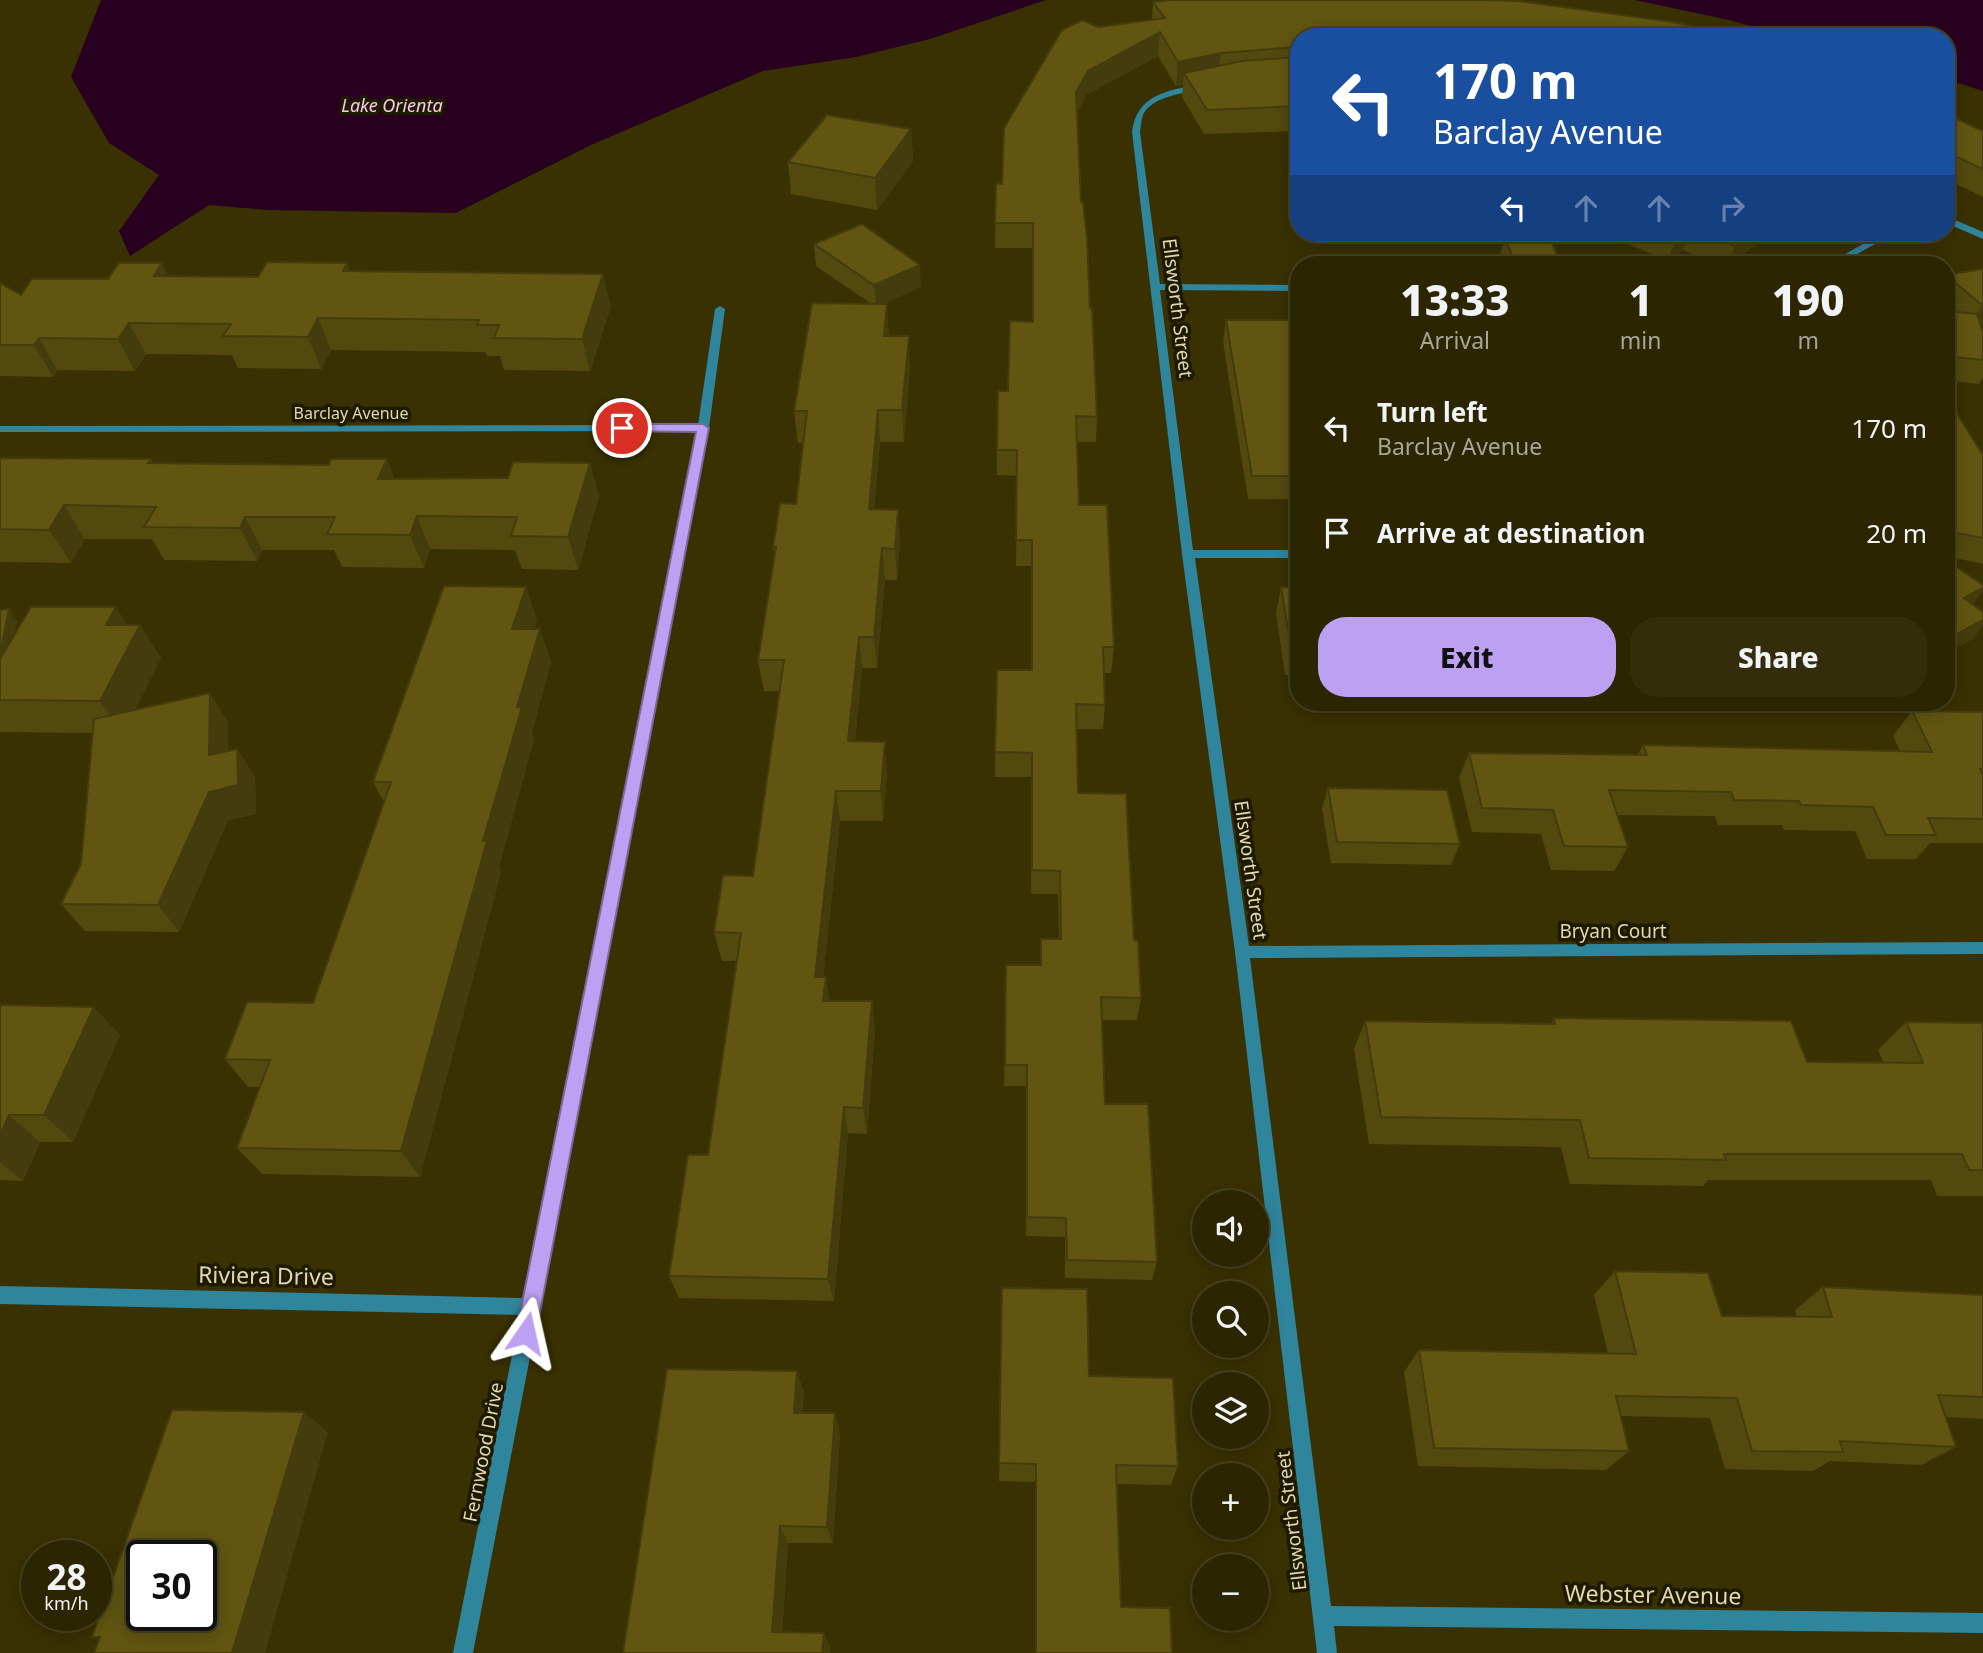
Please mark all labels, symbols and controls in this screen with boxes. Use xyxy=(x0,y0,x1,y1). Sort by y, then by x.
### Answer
text: 170 m xyxy=(1433,47,1578,113)
icon: left xyxy=(1318,56,1409,147)
water label: Lake Orienta xyxy=(341,93,443,117)
text: Barclay Avenue xyxy=(1433,110,1663,153)
icon: left xyxy=(1494,189,1532,227)
icon: ahead xyxy=(1567,189,1605,227)
icon: ahead xyxy=(1640,189,1678,227)
icon: right xyxy=(1713,189,1751,227)
street label: Ellsworth Street xyxy=(1157,237,1199,379)
text: 13:33 xyxy=(1400,271,1509,328)
text: 1 xyxy=(1628,271,1653,328)
text: 190 xyxy=(1772,271,1845,328)
text: Arrival xyxy=(1420,324,1490,356)
text: min xyxy=(1620,324,1661,356)
text: m xyxy=(1797,324,1819,356)
text: Turn left xyxy=(1377,394,1488,430)
pin xyxy=(592,398,652,458)
street label: Barclay Avenue xyxy=(294,402,408,424)
icon: arrive xyxy=(603,409,641,447)
icon: left xyxy=(1318,409,1356,447)
text: 170 m xyxy=(1851,410,1927,446)
text: Barclay Avenue xyxy=(1377,430,1542,462)
icon: arrive xyxy=(1318,514,1356,552)
text: Arrive at destination xyxy=(1377,515,1646,551)
text: 20 m xyxy=(1866,515,1927,551)
button: Exit xyxy=(1318,617,1616,697)
button: Share xyxy=(1630,617,1927,697)
street label: Ellsworth Street xyxy=(1228,799,1274,941)
street label: Bryan Court xyxy=(1559,918,1667,944)
map controls xyxy=(1192,1190,1269,1631)
button: sound xyxy=(1192,1190,1269,1267)
street label: Riviera Drive xyxy=(198,1258,334,1292)
button: search xyxy=(1192,1281,1269,1358)
position arrow xyxy=(489,1296,563,1370)
button: layers xyxy=(1192,1372,1269,1449)
street label: Fernwood Drive xyxy=(457,1380,509,1524)
street label: Ellsworth Street xyxy=(1270,1450,1312,1592)
button: + xyxy=(1192,1463,1269,1540)
speed limit sign: 30 xyxy=(126,1540,217,1631)
text: 28 xyxy=(46,1553,87,1600)
button: − xyxy=(1192,1554,1269,1631)
street label: Webster Avenue xyxy=(1564,1576,1742,1612)
text: km/h xyxy=(44,1591,89,1615)

